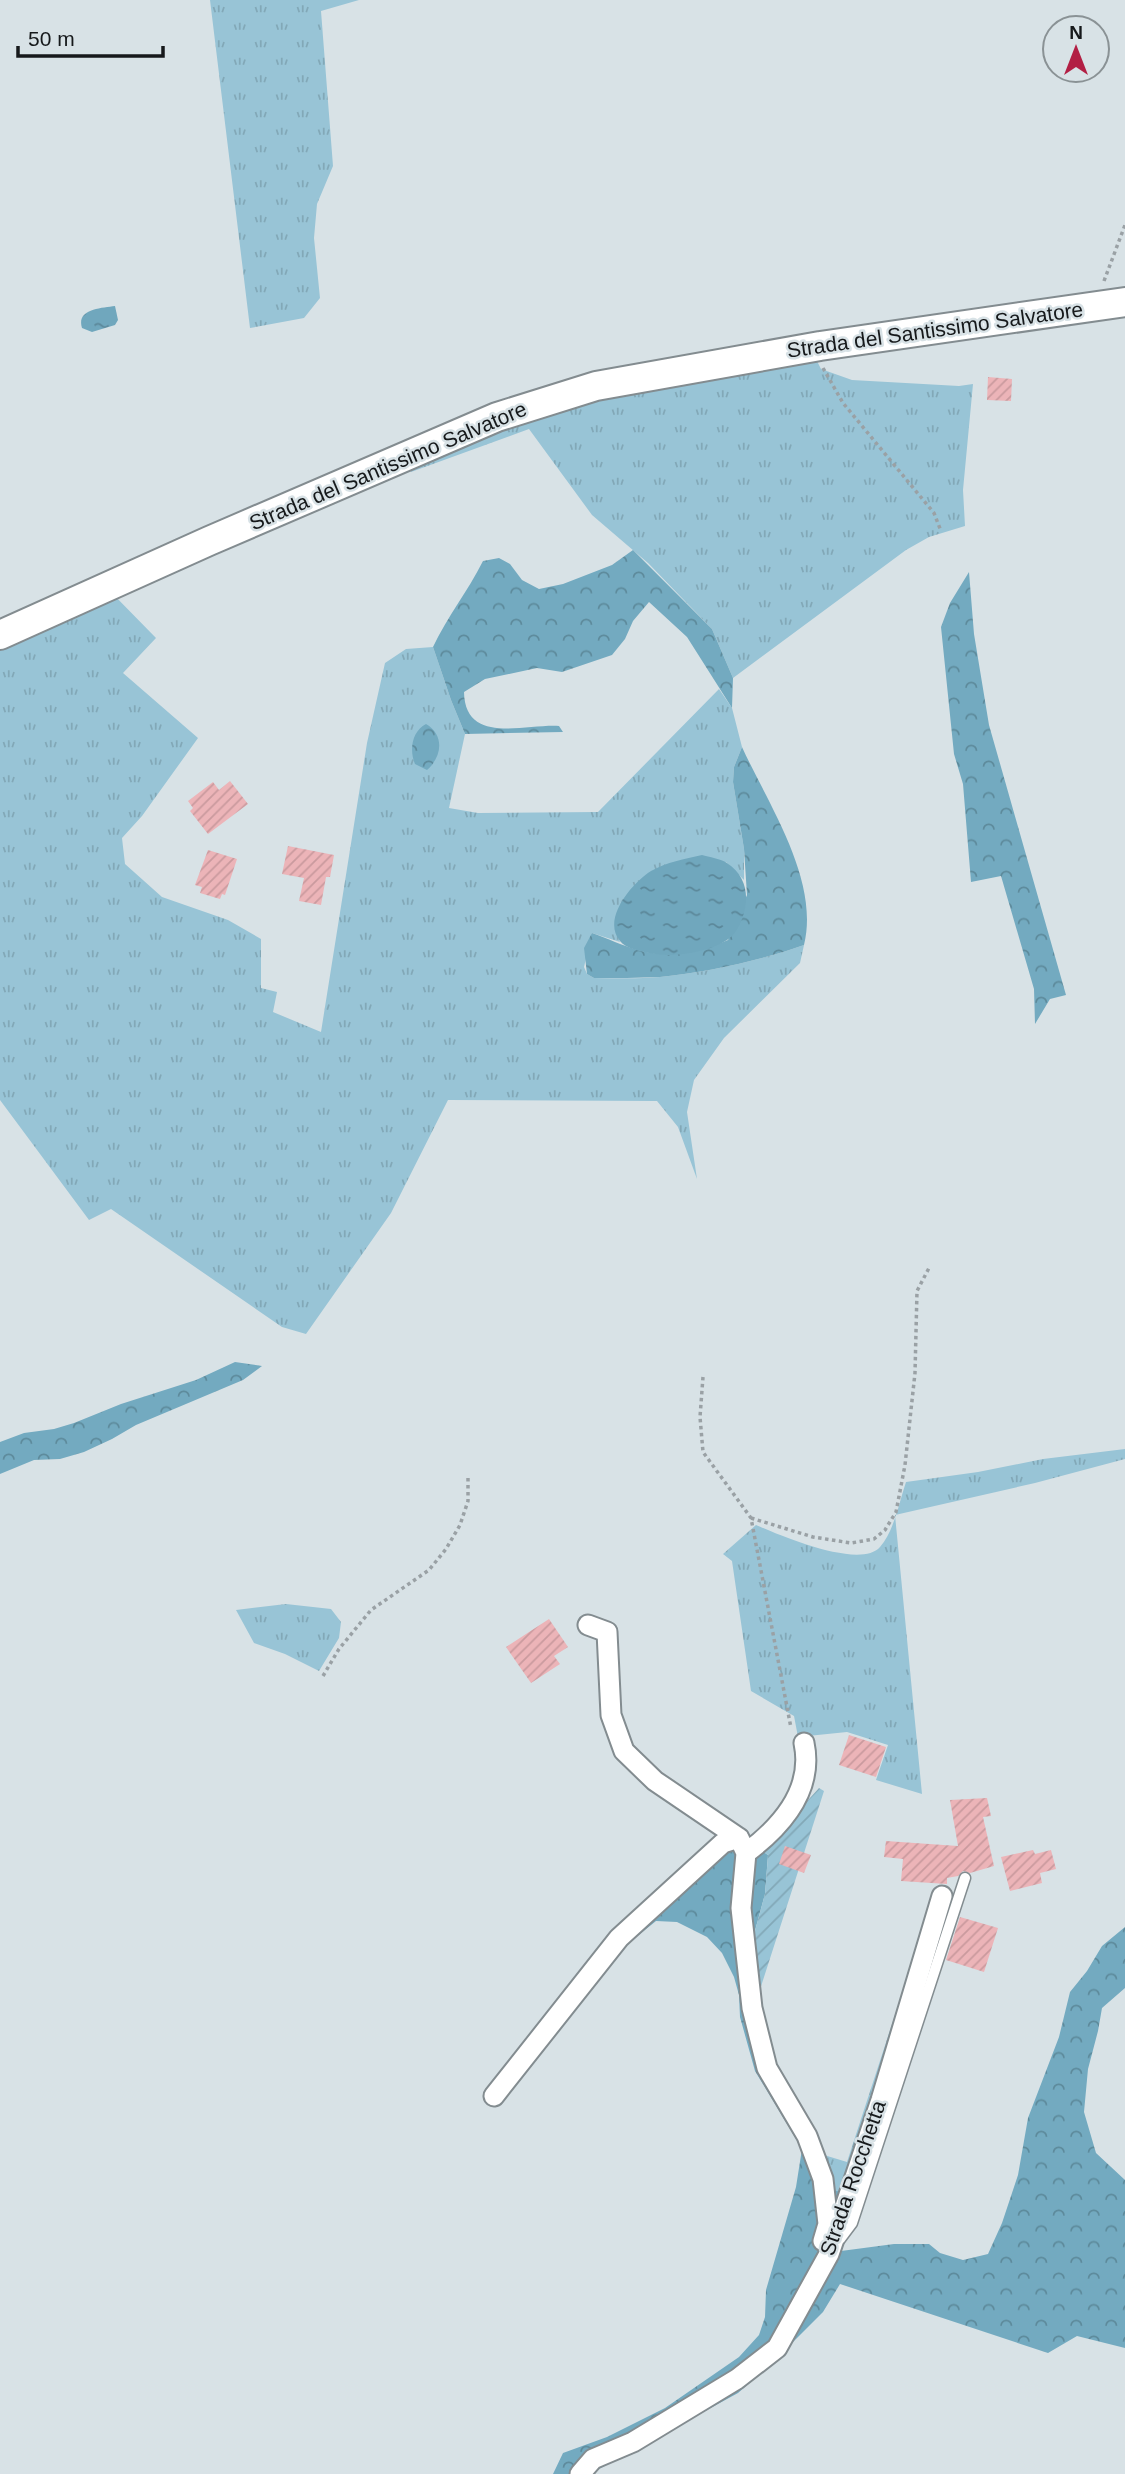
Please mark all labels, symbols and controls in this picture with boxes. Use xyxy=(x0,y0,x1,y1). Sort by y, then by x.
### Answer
scale bar xyxy=(18,14,163,58)
north arrow xyxy=(1041,14,1111,84)
text: N xyxy=(1069,22,1083,43)
text: 50 m xyxy=(28,27,75,50)
street label: Strada del Santissimo Salvatore xyxy=(785,297,1084,362)
street label: Strada del Santissimo Salvatore xyxy=(246,397,530,535)
street label: Strada Rocchetta xyxy=(815,2097,890,2258)

